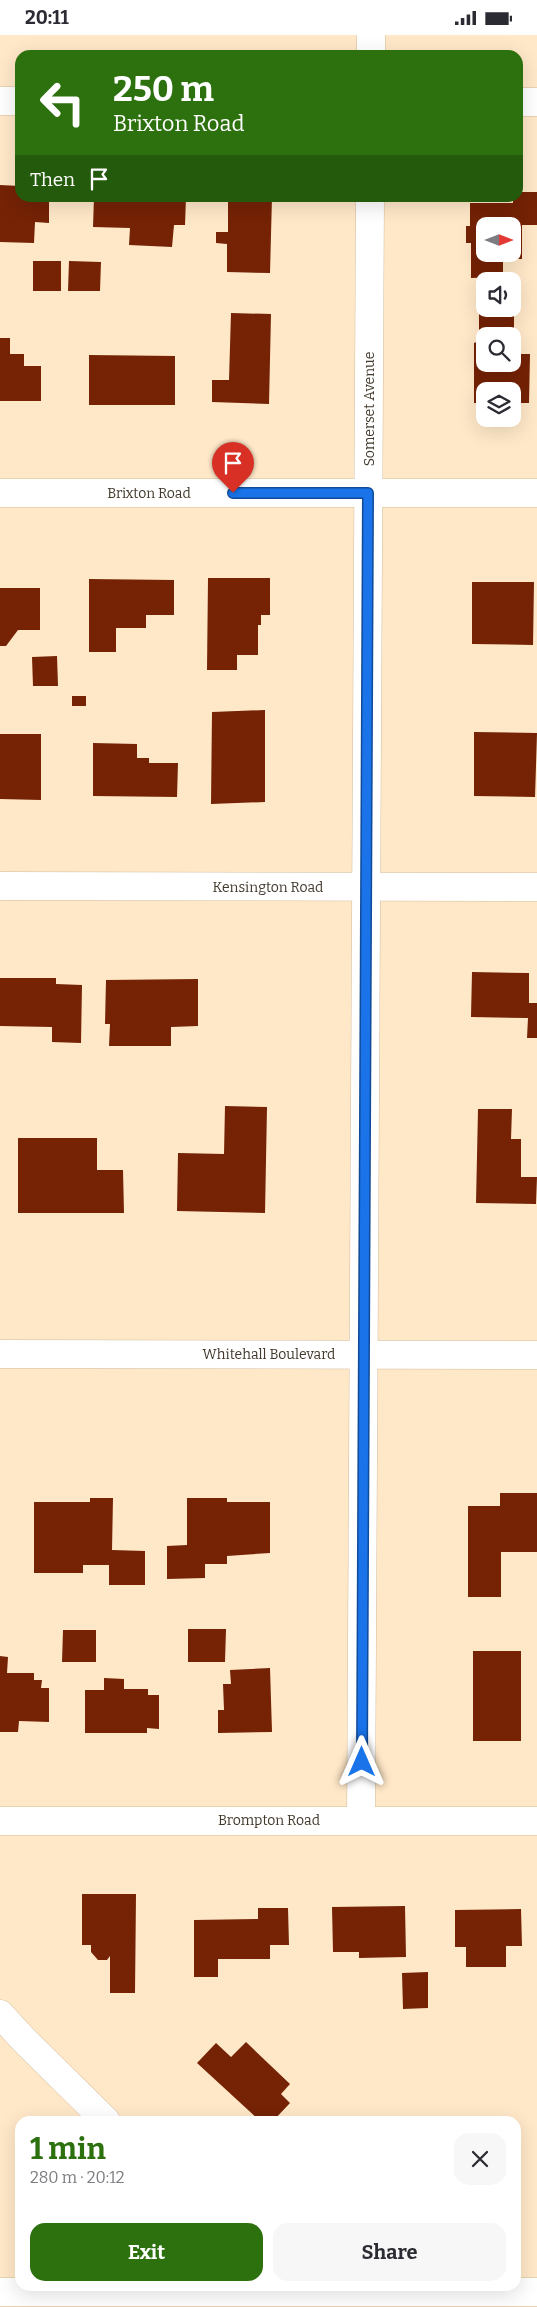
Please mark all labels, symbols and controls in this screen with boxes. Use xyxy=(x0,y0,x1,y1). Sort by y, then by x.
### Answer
text: 20:11 xyxy=(25,6,69,29)
text: 250 m xyxy=(113,68,214,110)
icon: left xyxy=(30,70,95,135)
text: Brixton Road xyxy=(113,110,245,137)
icon: arrive xyxy=(85,165,113,193)
text: Then xyxy=(30,168,75,191)
north arrow xyxy=(476,217,521,263)
map controls xyxy=(476,217,521,427)
button: sound xyxy=(476,272,521,317)
button: search xyxy=(476,327,521,372)
street label: Somerset Avenue xyxy=(361,352,378,466)
button: layers xyxy=(476,382,521,427)
pin xyxy=(212,442,254,493)
icon: arrive xyxy=(219,449,247,477)
street label: Brixton Road xyxy=(107,485,191,502)
street label: Kensington Road xyxy=(213,879,323,896)
street label: Whitehall Boulevard xyxy=(203,1346,335,1363)
position arrow xyxy=(335,1735,387,1787)
street label: Brompton Road xyxy=(218,1812,320,1829)
text: 1 min xyxy=(30,2131,106,2167)
button: close xyxy=(454,2133,506,2185)
text: 280 m · 20:12 xyxy=(30,2168,124,2187)
button: Exit xyxy=(30,2223,263,2281)
button: Share xyxy=(273,2223,506,2281)

